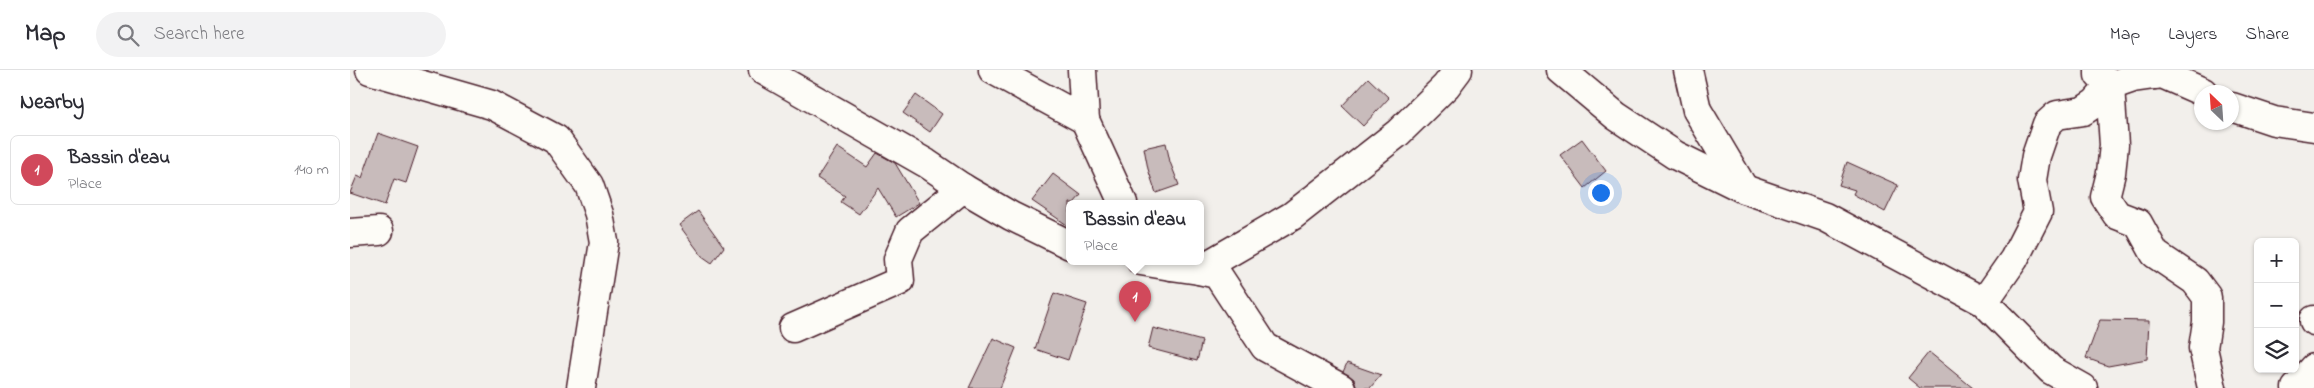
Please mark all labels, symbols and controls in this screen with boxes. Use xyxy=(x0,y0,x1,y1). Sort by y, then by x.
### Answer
search box xyxy=(96,12,446,57)
text: Map xyxy=(25,17,66,52)
icon: search xyxy=(114,21,142,49)
text: Search here xyxy=(154,21,245,48)
text: Map xyxy=(2110,22,2140,48)
text: Layers xyxy=(2168,22,2218,48)
text: Share xyxy=(2246,22,2289,48)
north arrow xyxy=(2194,85,2239,130)
text: Nearby xyxy=(20,88,84,118)
text: Bassin d'eau xyxy=(68,145,170,172)
text: 1 xyxy=(34,158,40,182)
text: 140 m xyxy=(294,158,329,182)
text: Place xyxy=(68,172,102,196)
your location xyxy=(1588,180,1614,206)
popup xyxy=(1066,200,1204,265)
text: Bassin d'eau xyxy=(1084,207,1186,234)
text: Place xyxy=(1084,234,1118,258)
map controls xyxy=(2254,238,2299,373)
button: + xyxy=(2254,238,2299,283)
pin: 1 xyxy=(1119,281,1151,322)
button: − xyxy=(2254,283,2299,328)
button: layers xyxy=(2254,328,2299,373)

